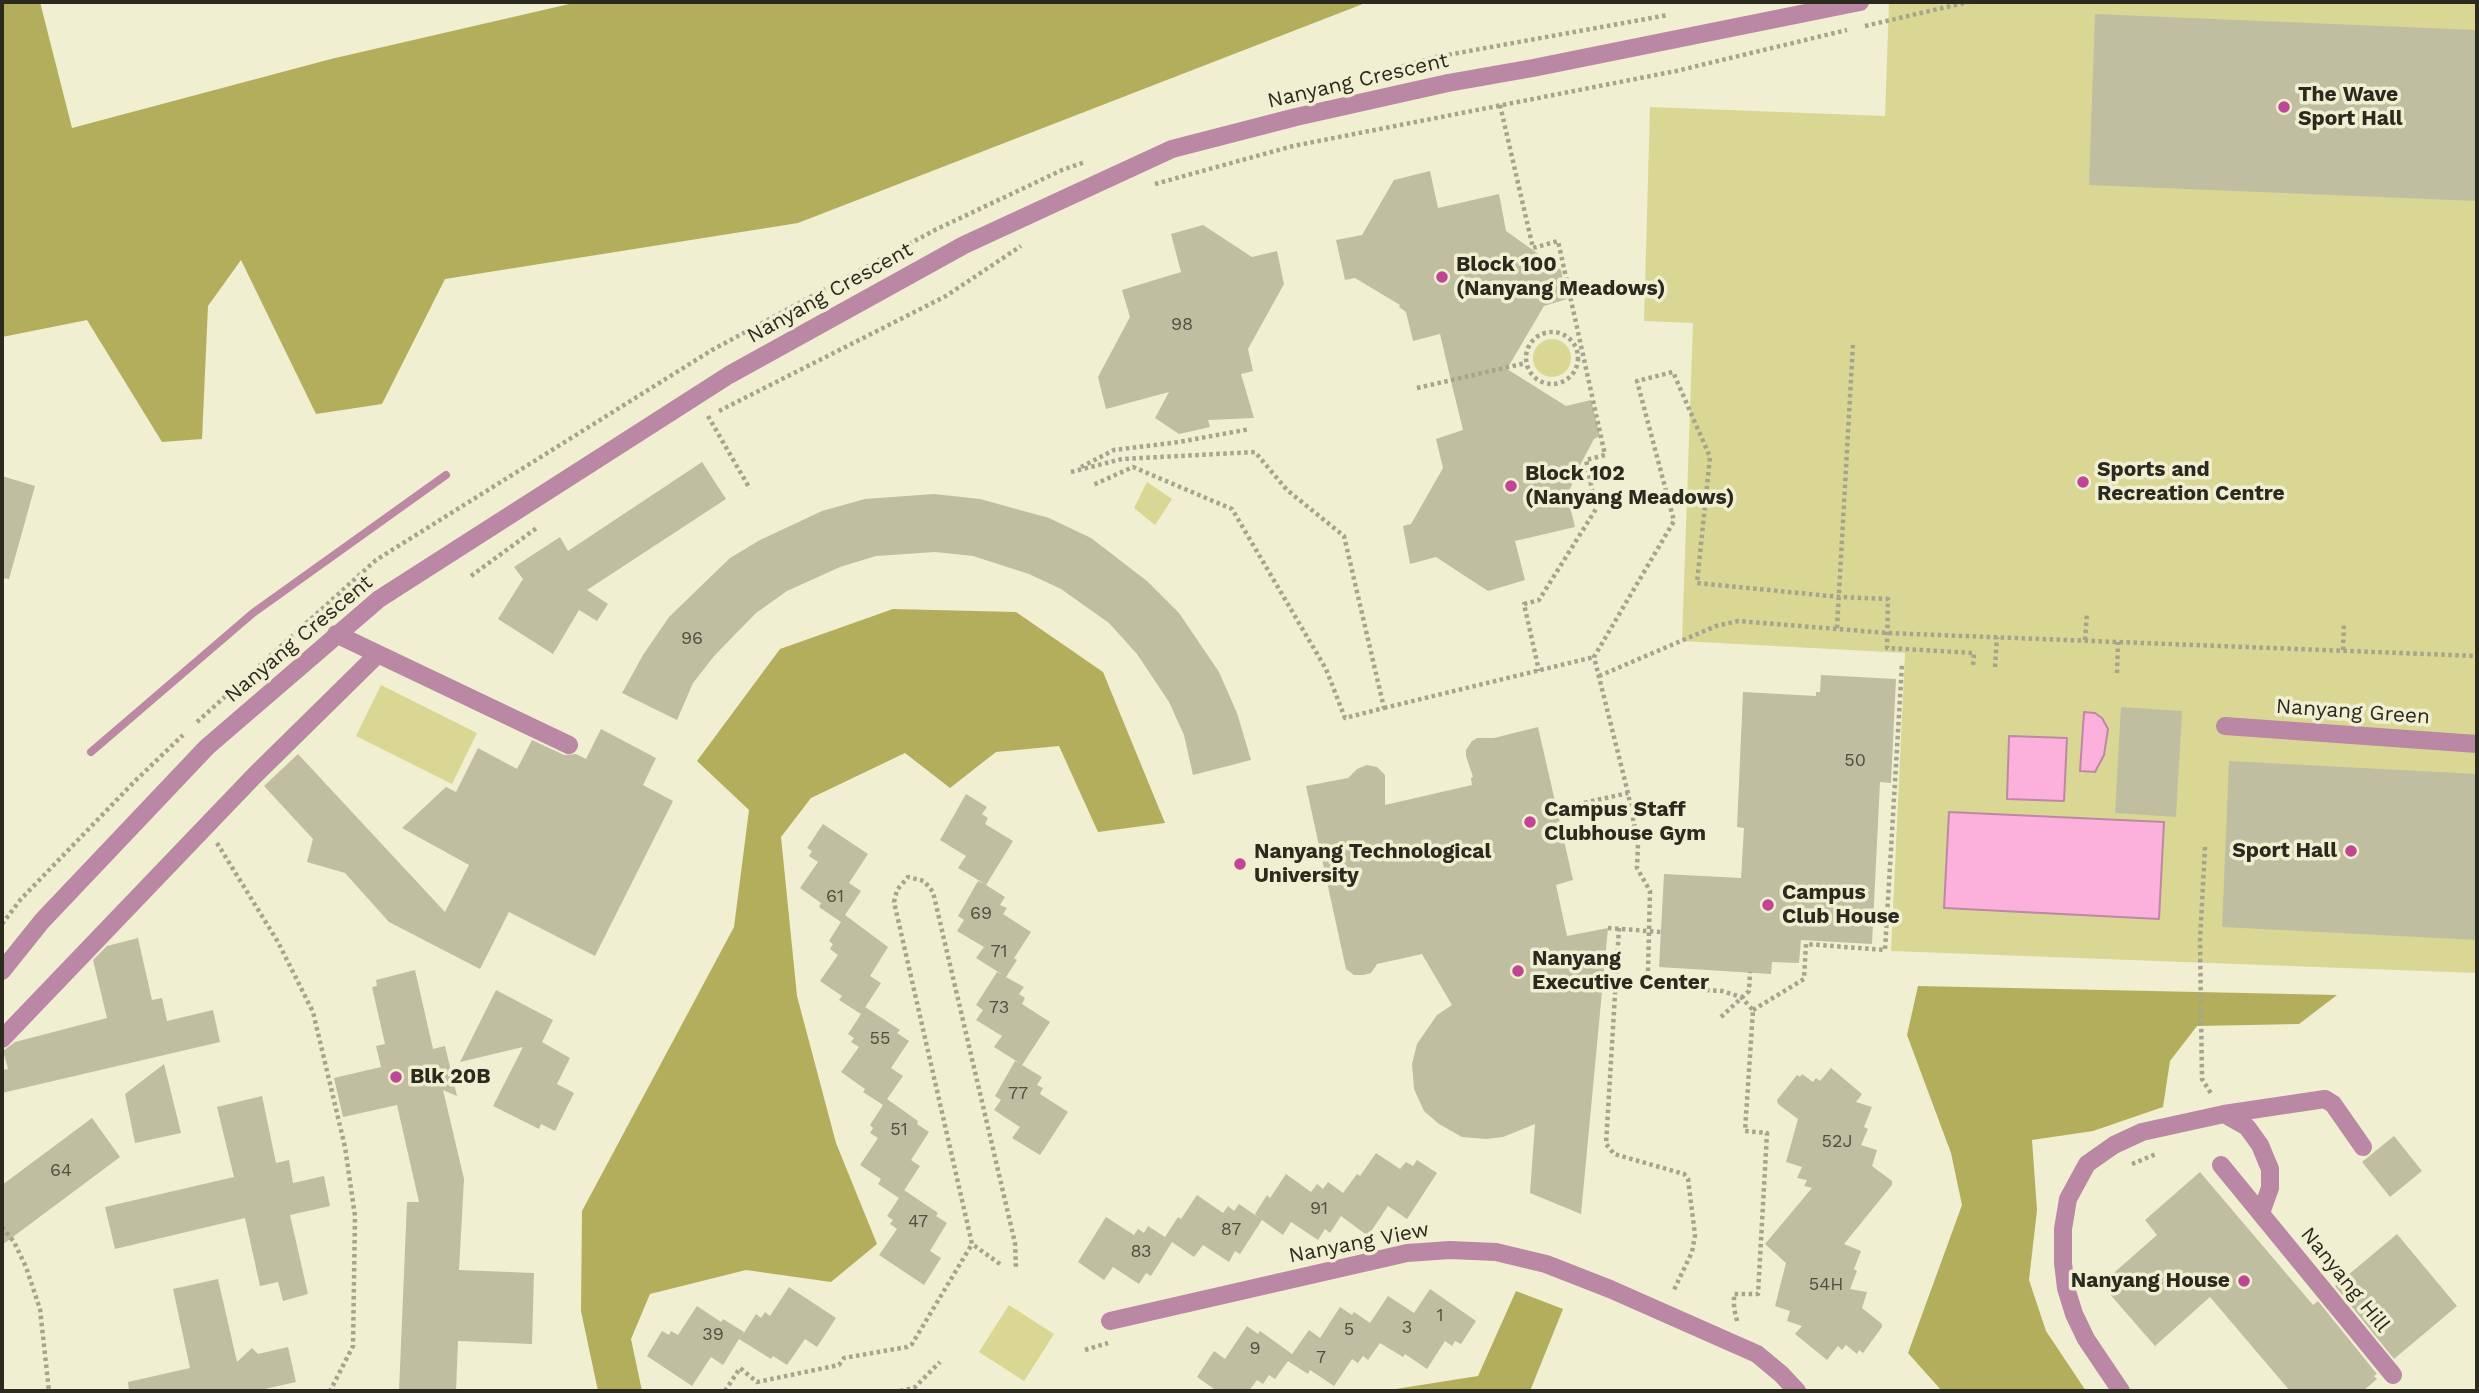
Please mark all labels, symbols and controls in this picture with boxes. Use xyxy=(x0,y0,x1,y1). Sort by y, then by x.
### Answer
street label: Nanyang Crescent xyxy=(1265,48,1451,114)
place label: The Wave Sport Hall xyxy=(2298,82,2403,132)
marker: The Wave Sport Hall xyxy=(2276,99,2292,115)
street label: Nanyang Crescent xyxy=(743,237,917,349)
place label: Block 100 (Nanyang Meadows) xyxy=(1456,252,1666,302)
marker: Block 100 (Nanyang Meadows) xyxy=(1434,269,1450,285)
house number: 98 xyxy=(1171,314,1193,336)
place label: Sports and Recreation Centre xyxy=(2097,457,2285,507)
place label: Block 102 (Nanyang Meadows) xyxy=(1525,461,1735,511)
marker: Sports and Recreation Centre xyxy=(2075,474,2091,490)
marker: Block 102 (Nanyang Meadows) xyxy=(1503,478,1519,494)
street label: Nanyang Crescent xyxy=(220,570,378,708)
house number: 96 xyxy=(681,628,703,650)
street label: Nanyang Green xyxy=(2275,694,2431,730)
house number: 50 xyxy=(1844,750,1866,772)
place label: Campus Staff Clubhouse Gym xyxy=(1544,797,1706,847)
marker: Campus Staff Clubhouse Gym xyxy=(1522,814,1538,830)
place label: Sport Hall xyxy=(2232,838,2337,864)
place label: Nanyang Technological University xyxy=(1254,839,1491,889)
marker: Sport Hall xyxy=(2343,843,2359,859)
marker: Nanyang Technological University xyxy=(1232,856,1248,872)
place label: Campus Club House xyxy=(1782,880,1900,930)
house number: 61 xyxy=(826,886,844,908)
marker: Campus Club House xyxy=(1760,897,1776,913)
house number: 69 xyxy=(970,903,992,925)
house number: 71 xyxy=(990,941,1008,963)
place label: Nanyang Executive Center xyxy=(1532,946,1709,996)
marker: Nanyang Executive Center xyxy=(1510,963,1526,979)
house number: 73 xyxy=(989,997,1009,1019)
house number: 55 xyxy=(870,1028,890,1050)
place label: Blk 20B xyxy=(410,1064,491,1090)
marker: Blk 20B xyxy=(388,1069,404,1085)
house number: 77 xyxy=(1008,1083,1028,1105)
house number: 51 xyxy=(890,1119,908,1141)
house number: 52J xyxy=(1821,1131,1853,1153)
house number: 64 xyxy=(50,1160,72,1182)
house number: 91 xyxy=(1310,1198,1328,1220)
house number: 47 xyxy=(908,1211,928,1233)
street label: Nanyang View xyxy=(1287,1217,1431,1269)
house number: 87 xyxy=(1221,1219,1241,1241)
street label: Nanyang Hill xyxy=(2295,1223,2395,1337)
house number: 83 xyxy=(1130,1241,1152,1263)
place label: Nanyang House xyxy=(2071,1268,2230,1294)
marker: Nanyang House xyxy=(2236,1273,2252,1289)
house number: 54H xyxy=(1809,1274,1843,1296)
house number: 1 xyxy=(1436,1305,1444,1327)
house number: 3 xyxy=(1402,1317,1412,1339)
house number: 5 xyxy=(1344,1319,1354,1341)
house number: 39 xyxy=(702,1324,724,1346)
house number: 9 xyxy=(1249,1338,1261,1360)
house number: 7 xyxy=(1316,1347,1326,1369)

